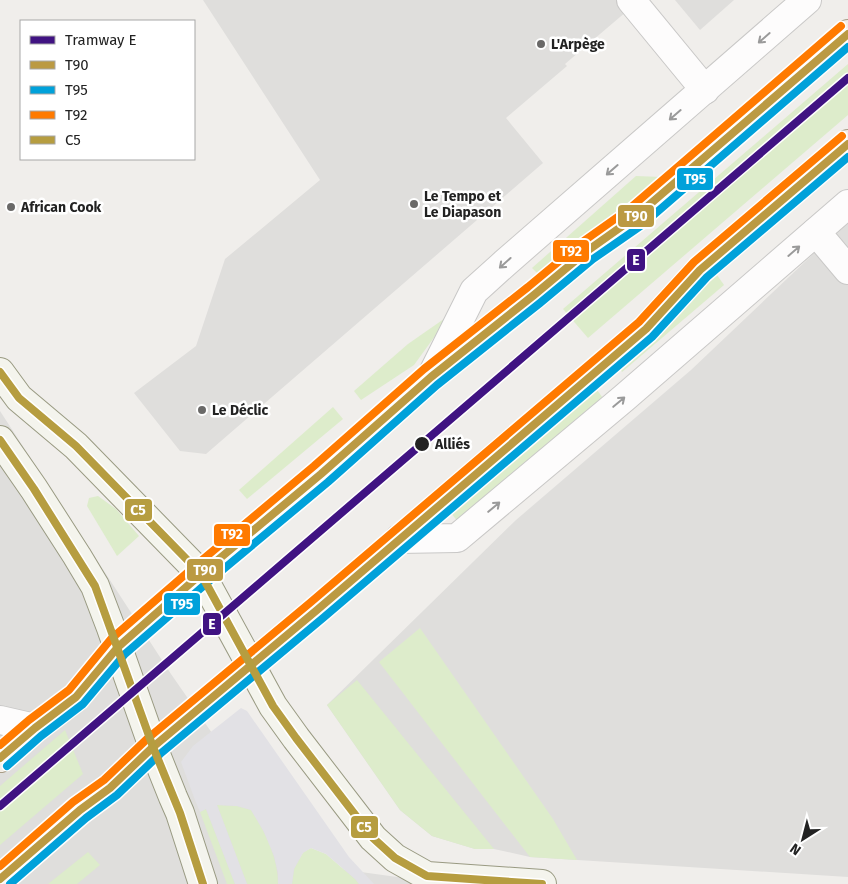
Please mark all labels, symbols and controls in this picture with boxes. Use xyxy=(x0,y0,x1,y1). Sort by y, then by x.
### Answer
legend xyxy=(20,20,195,160)
text: Tramway E xyxy=(65,31,136,49)
one-way arrow xyxy=(758,32,771,44)
place label: L'Arpège xyxy=(551,36,605,53)
marker: L'Arpège xyxy=(535,38,547,50)
text: T90 xyxy=(65,56,89,74)
text: T95 xyxy=(65,81,88,99)
text: T92 xyxy=(65,106,87,124)
one-way arrow xyxy=(669,109,682,121)
text: C5 xyxy=(65,131,81,149)
one-way arrow xyxy=(606,164,619,176)
line badge: T95 xyxy=(676,167,714,191)
text: T95 xyxy=(684,171,707,188)
place label: Le Tempo et Le Diapason xyxy=(424,188,502,221)
marker: Le Tempo et Le Diapason xyxy=(408,198,420,210)
place label: African Cook xyxy=(20,199,102,216)
marker: African Cook xyxy=(5,201,17,213)
line badge: T90 xyxy=(617,204,655,228)
text: T90 xyxy=(624,208,648,225)
line badge: T92 xyxy=(552,239,590,263)
text: T92 xyxy=(560,243,582,260)
one-way arrow xyxy=(787,246,800,257)
line badge: E xyxy=(626,248,646,272)
text: E xyxy=(632,252,640,269)
one-way arrow xyxy=(499,257,512,269)
one-way arrow xyxy=(612,397,625,408)
place label: Le Déclic xyxy=(212,402,269,419)
marker: Le Déclic xyxy=(196,404,208,416)
marker: Alliés xyxy=(413,435,431,453)
place label: Alliés xyxy=(434,436,470,453)
line badge: C5 xyxy=(124,498,153,522)
one-way arrow xyxy=(488,501,501,513)
text: C5 xyxy=(130,502,146,519)
line badge: T92 xyxy=(213,523,251,547)
text: T92 xyxy=(221,526,243,543)
line badge: T90 xyxy=(186,558,224,582)
text: T90 xyxy=(193,562,217,579)
line badge: T95 xyxy=(163,592,201,616)
text: T95 xyxy=(171,596,194,613)
line badge: E xyxy=(202,612,222,636)
text: E xyxy=(208,616,216,633)
north arrow xyxy=(778,814,828,864)
line badge: C5 xyxy=(350,815,379,839)
text: C5 xyxy=(356,819,372,836)
text: N xyxy=(787,840,804,859)

